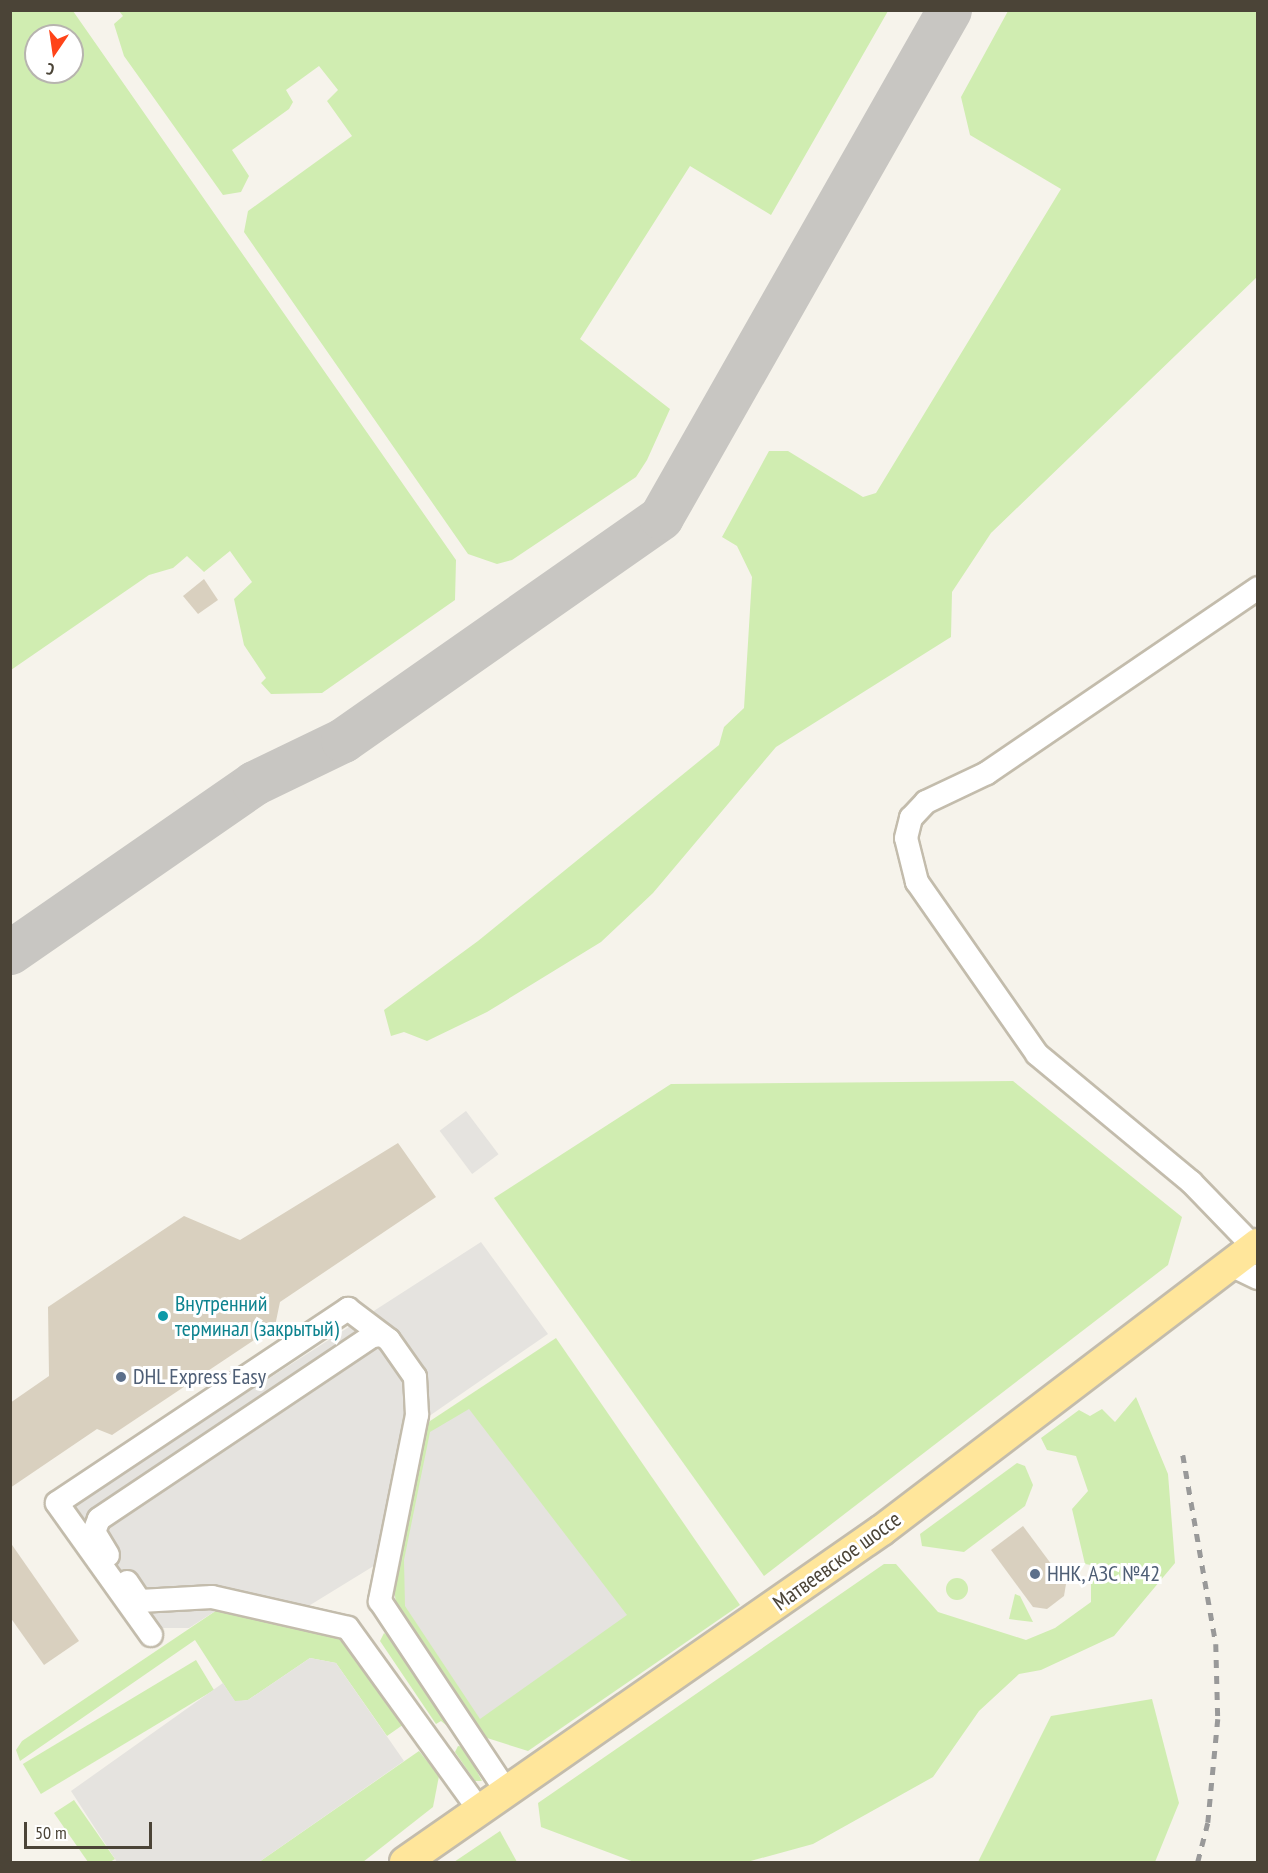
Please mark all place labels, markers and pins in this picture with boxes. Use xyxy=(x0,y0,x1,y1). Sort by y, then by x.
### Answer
place label: Внутренний терминал (закрытый) xyxy=(175,1290,339,1342)
marker: Внутренний терминал (закрытый) xyxy=(156,1309,170,1323)
place label: DHL Express Easy xyxy=(133,1364,267,1390)
marker: DHL Express Easy xyxy=(114,1370,128,1384)
place label: ННК, АЗС №42 xyxy=(1047,1561,1163,1587)
marker: ННК, АЗС №42 xyxy=(1028,1567,1042,1581)

